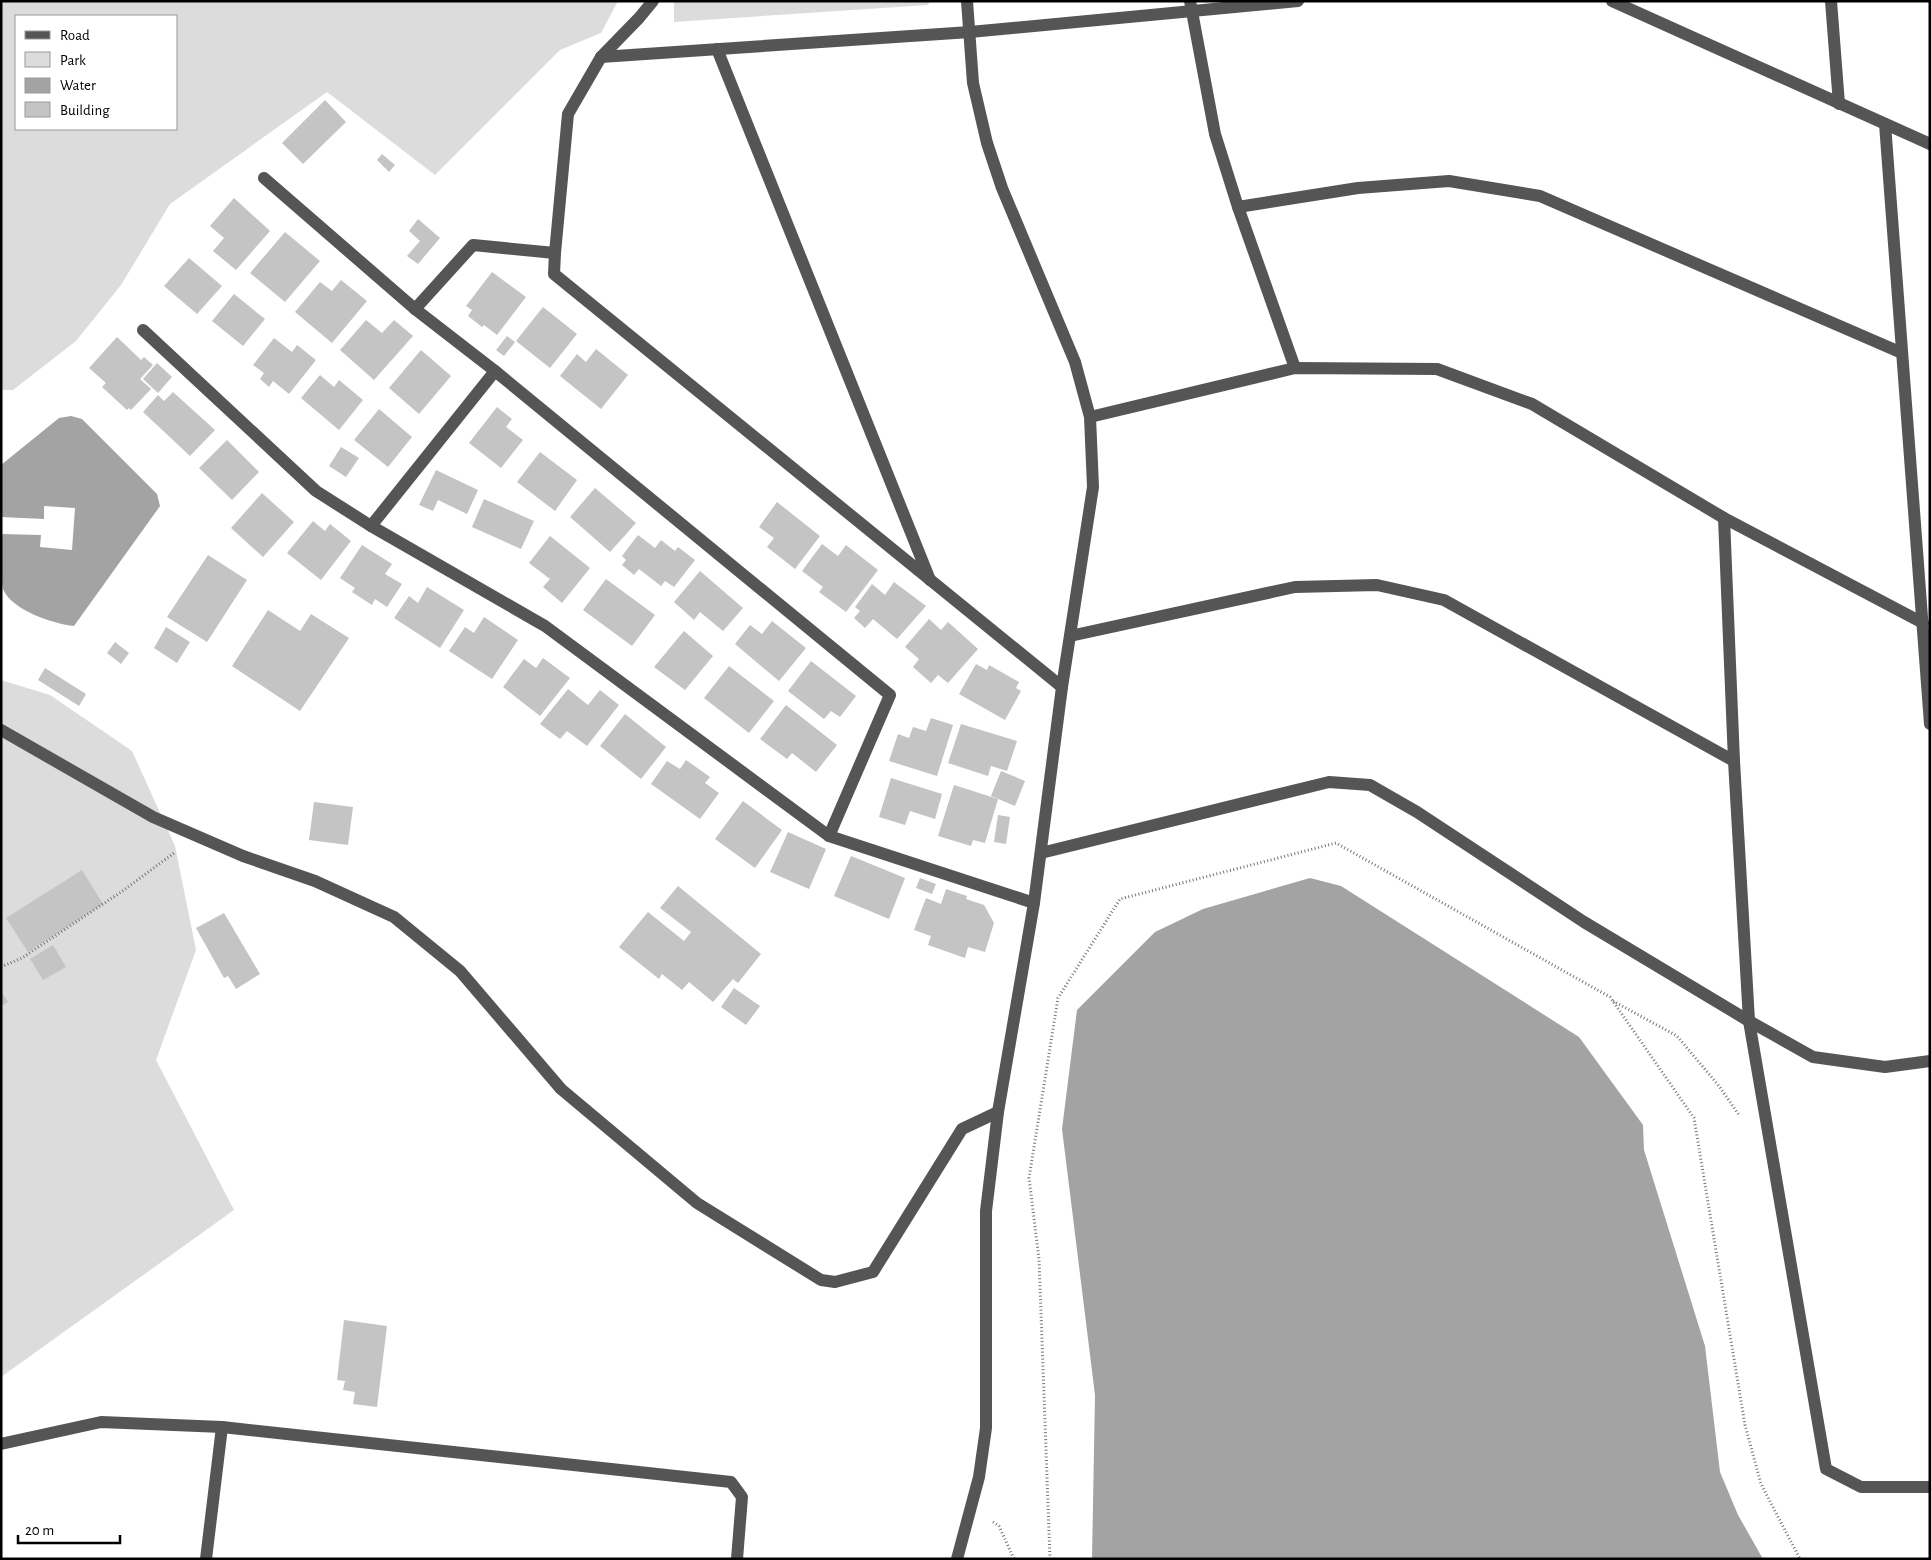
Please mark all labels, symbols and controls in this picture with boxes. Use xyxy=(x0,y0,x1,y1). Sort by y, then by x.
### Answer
legend xyxy=(15,15,178,130)
text: Road xyxy=(60,28,90,43)
text: Park xyxy=(60,53,86,68)
text: Water xyxy=(60,78,96,93)
text: Building xyxy=(60,103,110,118)
scale bar xyxy=(18,1512,120,1544)
text: 20 m xyxy=(25,1523,54,1538)

